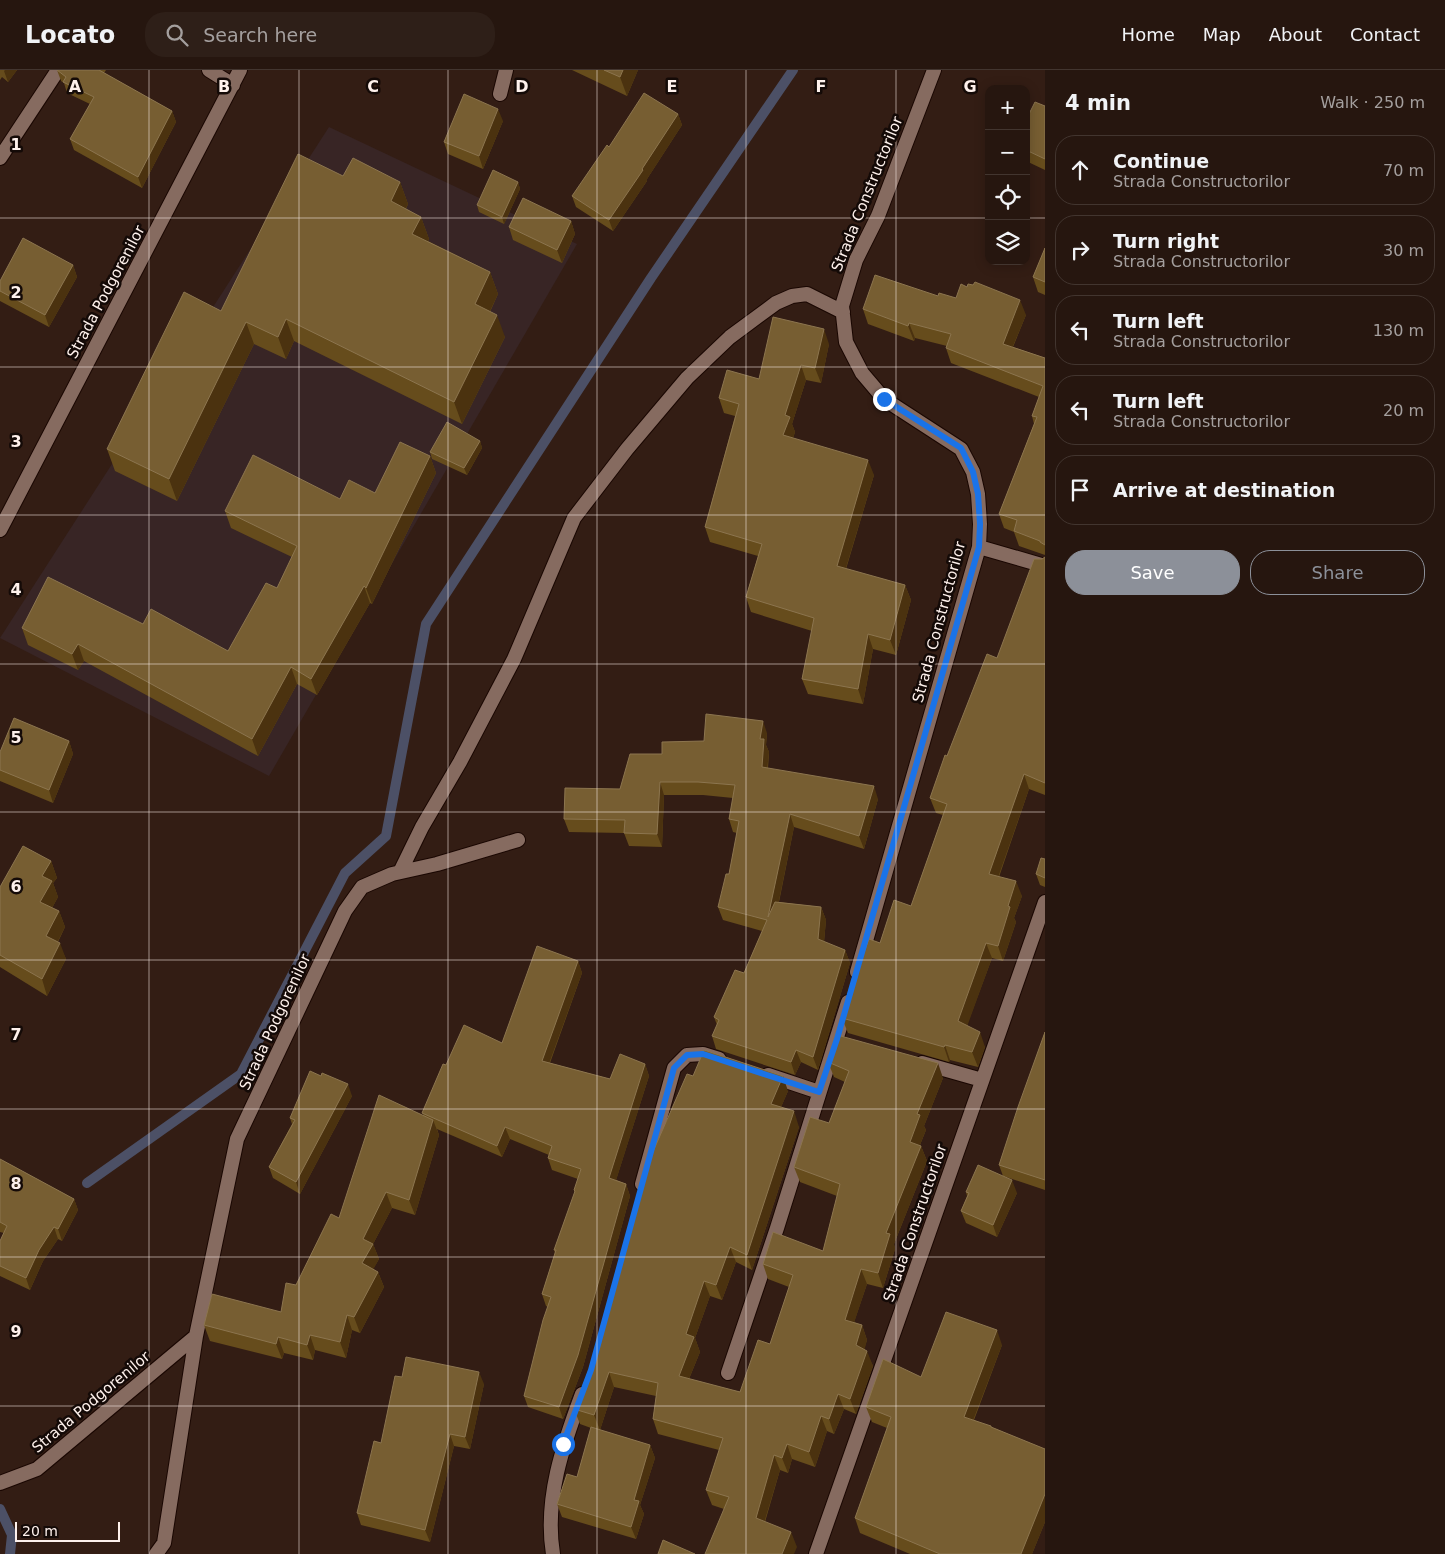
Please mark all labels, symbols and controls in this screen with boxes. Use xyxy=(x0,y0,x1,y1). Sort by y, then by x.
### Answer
search box xyxy=(145,12,495,57)
text: Locato xyxy=(25,21,115,49)
icon: search xyxy=(163,21,191,49)
text: Search here xyxy=(203,24,317,46)
text: Home xyxy=(1122,24,1175,45)
text: Map xyxy=(1203,24,1241,45)
text: About xyxy=(1269,24,1322,45)
text: Contact xyxy=(1350,24,1420,45)
text: A xyxy=(69,77,82,96)
text: B xyxy=(218,77,230,96)
text: C xyxy=(367,77,379,96)
text: D xyxy=(515,77,529,96)
text: E xyxy=(667,77,677,96)
text: F xyxy=(816,77,826,96)
text: G xyxy=(963,77,977,96)
map controls xyxy=(985,85,1030,265)
button: + xyxy=(985,85,1030,130)
text: 4 min xyxy=(1065,91,1131,115)
text: Walk · 250 m xyxy=(1320,93,1425,112)
street label: Strada Constructorilor xyxy=(828,113,907,274)
button: − xyxy=(985,130,1030,175)
text: 1 xyxy=(10,135,22,154)
text: Continue xyxy=(1113,150,1209,172)
icon: ahead xyxy=(1066,156,1094,184)
text: 70 m xyxy=(1383,161,1424,180)
text: Strada Constructorilor xyxy=(1113,172,1290,191)
button: locate xyxy=(985,175,1030,220)
button: layers xyxy=(985,220,1030,265)
street label: Strada Podgorenilor xyxy=(63,222,149,362)
text: Turn right xyxy=(1113,230,1219,252)
icon: right xyxy=(1066,236,1094,264)
text: 30 m xyxy=(1383,241,1424,260)
text: Strada Constructorilor xyxy=(1113,252,1290,271)
text: 2 xyxy=(10,283,22,302)
text: Turn left xyxy=(1113,310,1204,332)
icon: left xyxy=(1066,316,1094,344)
text: 130 m xyxy=(1373,321,1424,340)
text: Strada Constructorilor xyxy=(1113,332,1290,351)
route end xyxy=(873,388,896,411)
text: Turn left xyxy=(1113,390,1204,412)
icon: left xyxy=(1066,396,1094,424)
text: 20 m xyxy=(1383,401,1424,420)
text: Strada Constructorilor xyxy=(1113,412,1290,431)
text: 3 xyxy=(10,432,22,451)
icon: arrive xyxy=(1066,476,1094,504)
text: Arrive at destination xyxy=(1113,479,1335,501)
street label: Strada Constructorilor xyxy=(909,539,969,704)
button: Save xyxy=(1065,550,1240,595)
button: Share xyxy=(1250,550,1425,595)
text: 4 xyxy=(10,580,22,599)
text: 5 xyxy=(10,728,22,747)
text: 6 xyxy=(10,877,22,896)
street label: Strada Podgorenilor xyxy=(235,950,315,1093)
text: 7 xyxy=(10,1025,22,1044)
street label: Strada Constructorilor xyxy=(879,1141,951,1304)
text: 8 xyxy=(10,1174,22,1193)
text: 9 xyxy=(10,1322,22,1341)
street label: Strada Podgorenilor xyxy=(28,1347,154,1457)
route start xyxy=(552,1433,575,1456)
scale bar xyxy=(15,1519,120,1542)
text: 20 m xyxy=(22,1523,58,1539)

